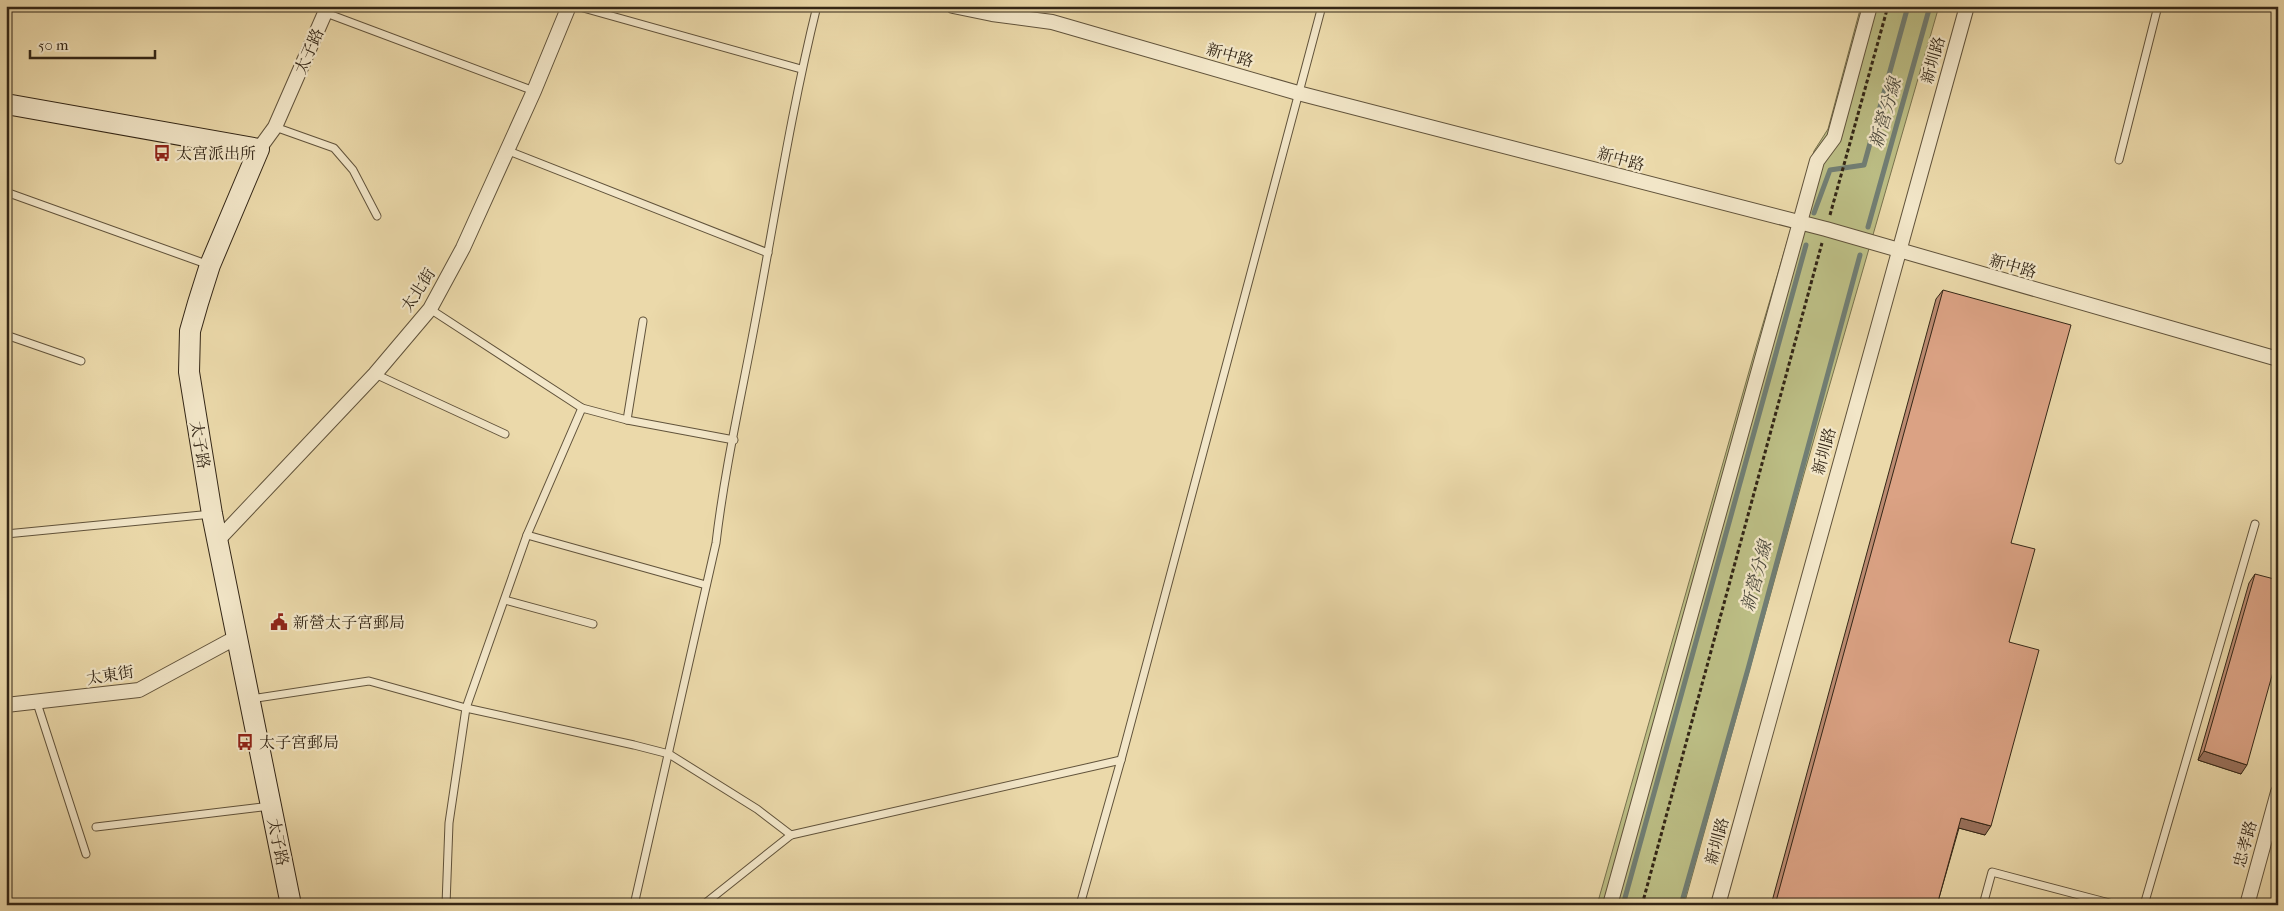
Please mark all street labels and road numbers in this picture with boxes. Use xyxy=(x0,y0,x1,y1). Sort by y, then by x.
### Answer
street label: 太子路 xyxy=(291,25,327,77)
street label: 新圳路 xyxy=(1917,34,1949,86)
street label: 新中路 xyxy=(1204,39,1256,71)
street label: 新中路 xyxy=(1595,144,1647,174)
street label: 新中路 xyxy=(1987,250,2039,282)
street label: 太北街 xyxy=(397,265,439,315)
street label: 太子路 xyxy=(186,420,214,470)
street label: 新圳路 xyxy=(1809,425,1839,477)
street label: 太東街 xyxy=(85,662,135,688)
street label: 新圳路 xyxy=(1702,815,1732,867)
street label: 太子路 xyxy=(264,817,292,867)
street label: 忠孝路 xyxy=(2230,818,2260,870)

